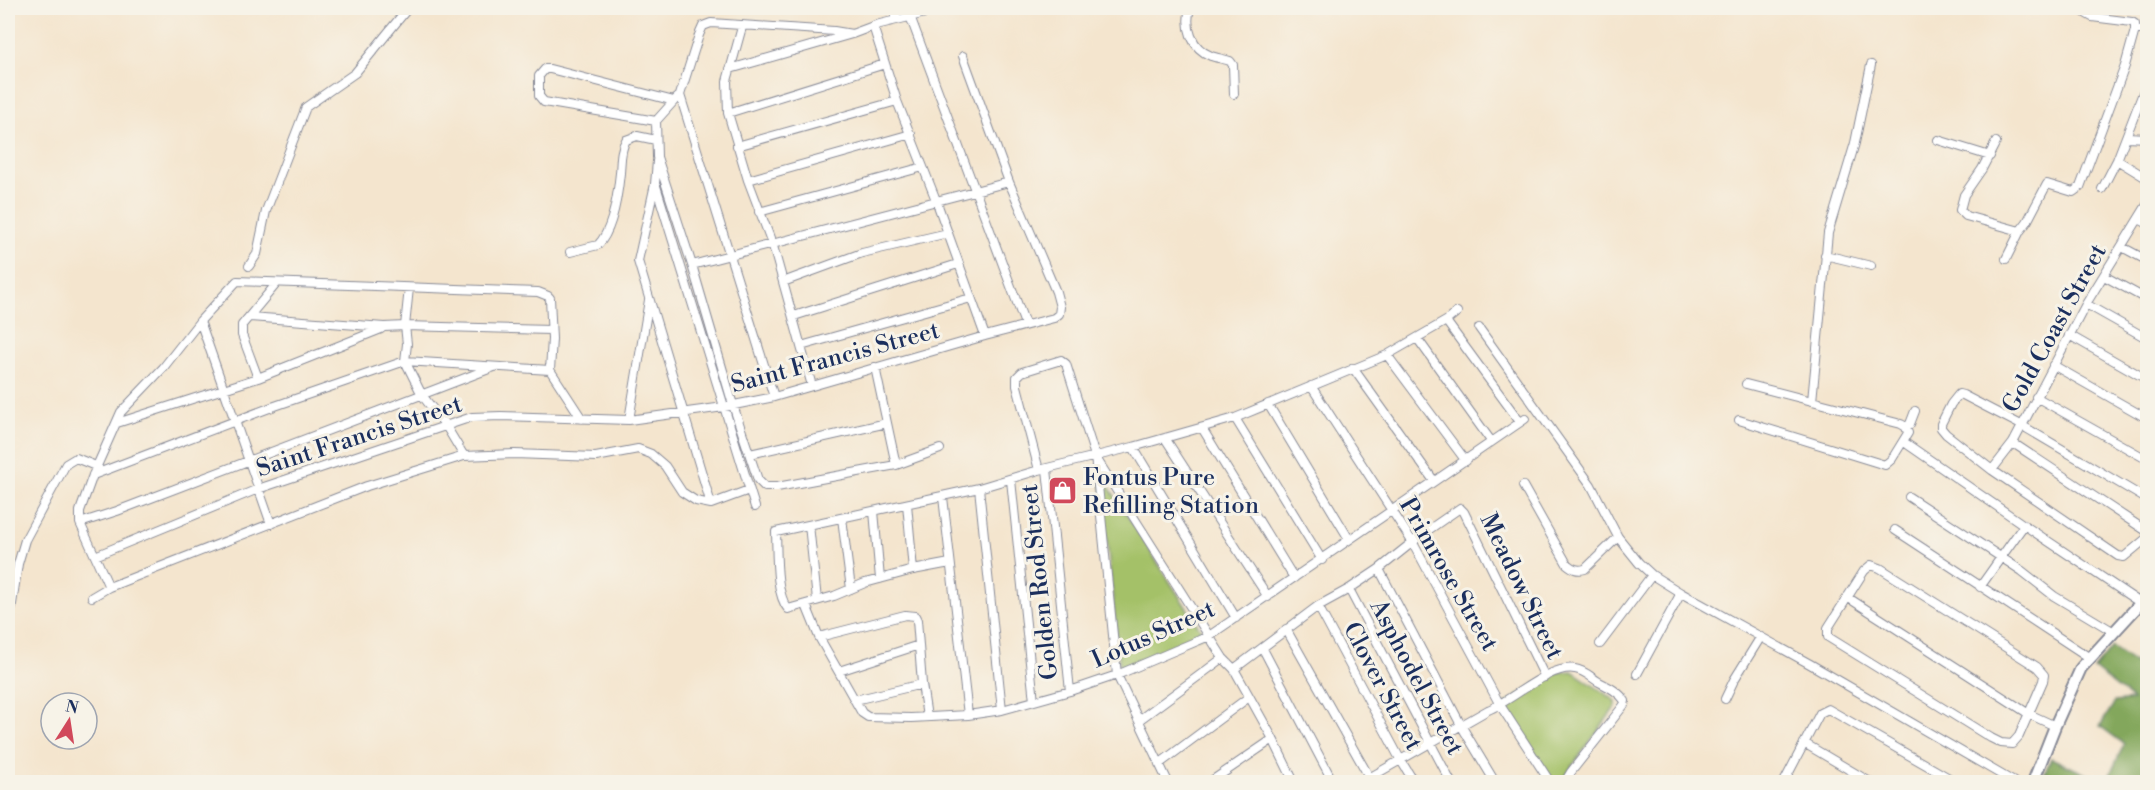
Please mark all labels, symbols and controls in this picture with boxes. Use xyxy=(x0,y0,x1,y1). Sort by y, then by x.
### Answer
street label: Gold Coast Street xyxy=(1996,238,2114,418)
street label: Saint Francis Street xyxy=(728,316,943,400)
street label: Saint Francis Street xyxy=(253,389,466,484)
place label: Fontus Pure Refilling Station xyxy=(1083,463,1259,521)
shop icon: Fontus Pure Refilling Station xyxy=(1046,475,1078,507)
street label: Golden Rod Street xyxy=(1015,482,1065,681)
street label: Primrose Street xyxy=(1392,492,1505,657)
street label: Meadow Street xyxy=(1473,508,1570,665)
street label: Lotus Street xyxy=(1087,594,1220,675)
street label: Asphodel Street xyxy=(1362,594,1470,761)
street label: Clover Street xyxy=(1336,617,1429,756)
north arrow xyxy=(39,691,99,751)
text: N xyxy=(64,696,81,718)

